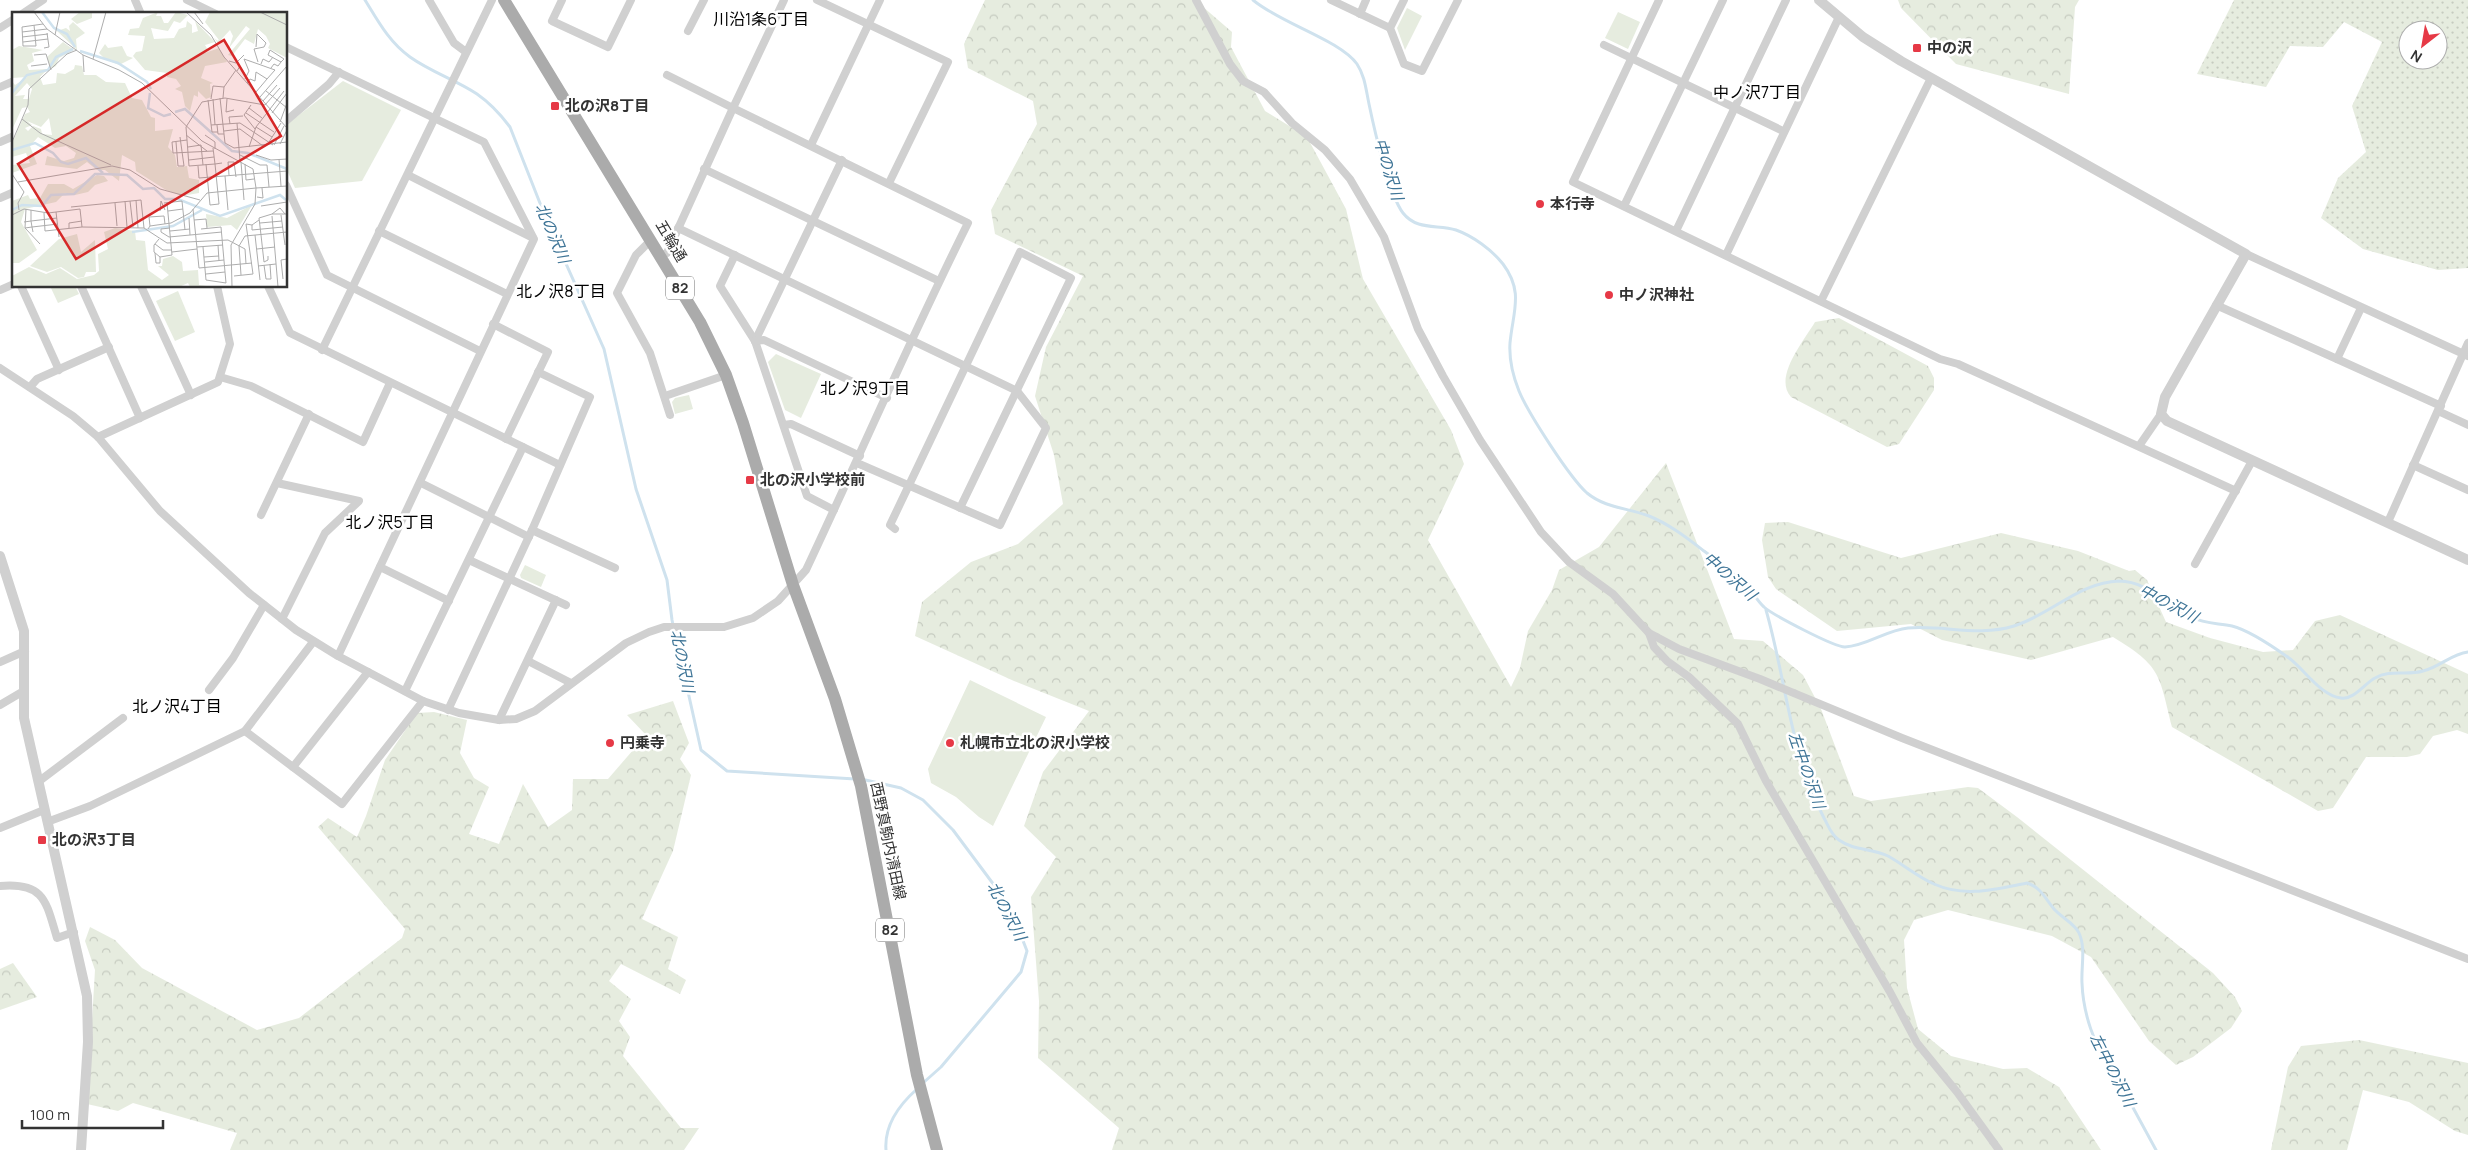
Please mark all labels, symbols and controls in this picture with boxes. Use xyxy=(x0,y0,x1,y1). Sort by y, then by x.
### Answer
district label: 川沿1条6丁目 xyxy=(713,8,809,30)
inset map xyxy=(12,12,288,288)
north arrow xyxy=(2398,20,2448,70)
place label: 中の沢 xyxy=(1927,37,1972,58)
marker: 中の沢 xyxy=(1911,42,1923,54)
text: N xyxy=(2407,46,2425,67)
district label: 中ノ沢7丁目 xyxy=(1713,81,1801,103)
place label: 北の沢8丁目 xyxy=(565,95,649,116)
marker: 北の沢8丁目 xyxy=(549,100,561,112)
water label: 中の沢川 xyxy=(1369,135,1409,205)
place label: 本行寺 xyxy=(1550,193,1595,214)
marker: 本行寺 xyxy=(1534,198,1546,210)
water label: 北の沢川 xyxy=(530,199,576,269)
street label: 五輪通 xyxy=(651,216,692,265)
road number: 82 xyxy=(666,276,694,300)
district label: 北ノ沢8丁目 xyxy=(516,280,606,302)
place label: 中ノ沢神社 xyxy=(1619,284,1694,305)
marker: 中ノ沢神社 xyxy=(1603,289,1615,301)
district label: 北ノ沢9丁目 xyxy=(820,377,910,399)
place label: 北の沢小学校前 xyxy=(760,469,865,490)
marker: 北の沢小学校前 xyxy=(744,474,756,486)
district label: 北ノ沢5丁目 xyxy=(345,511,435,533)
water label: 中の沢川 xyxy=(1699,547,1763,607)
water label: 中の沢川 xyxy=(2136,578,2204,629)
water label: 北の沢川 xyxy=(666,627,700,696)
district label: 北ノ沢4丁目 xyxy=(132,695,222,717)
water label: 左中の沢川 xyxy=(1784,729,1831,813)
place label: 円乗寺 xyxy=(620,732,665,753)
place label: 札幌市立北の沢小学校 xyxy=(960,732,1110,753)
marker: 円乗寺 xyxy=(604,737,616,749)
marker: 札幌市立北の沢小学校 xyxy=(944,737,956,749)
street label: 西野真駒内清田線 xyxy=(866,780,911,902)
place label: 北の沢3丁目 xyxy=(52,829,136,850)
marker: 北の沢3丁目 xyxy=(36,834,48,846)
water label: 北の沢川 xyxy=(982,878,1033,946)
road number: 82 xyxy=(876,918,904,942)
water label: 左中の沢川 xyxy=(2085,1029,2142,1112)
scale bar xyxy=(22,1098,164,1130)
text: 100 m xyxy=(30,1104,70,1125)

